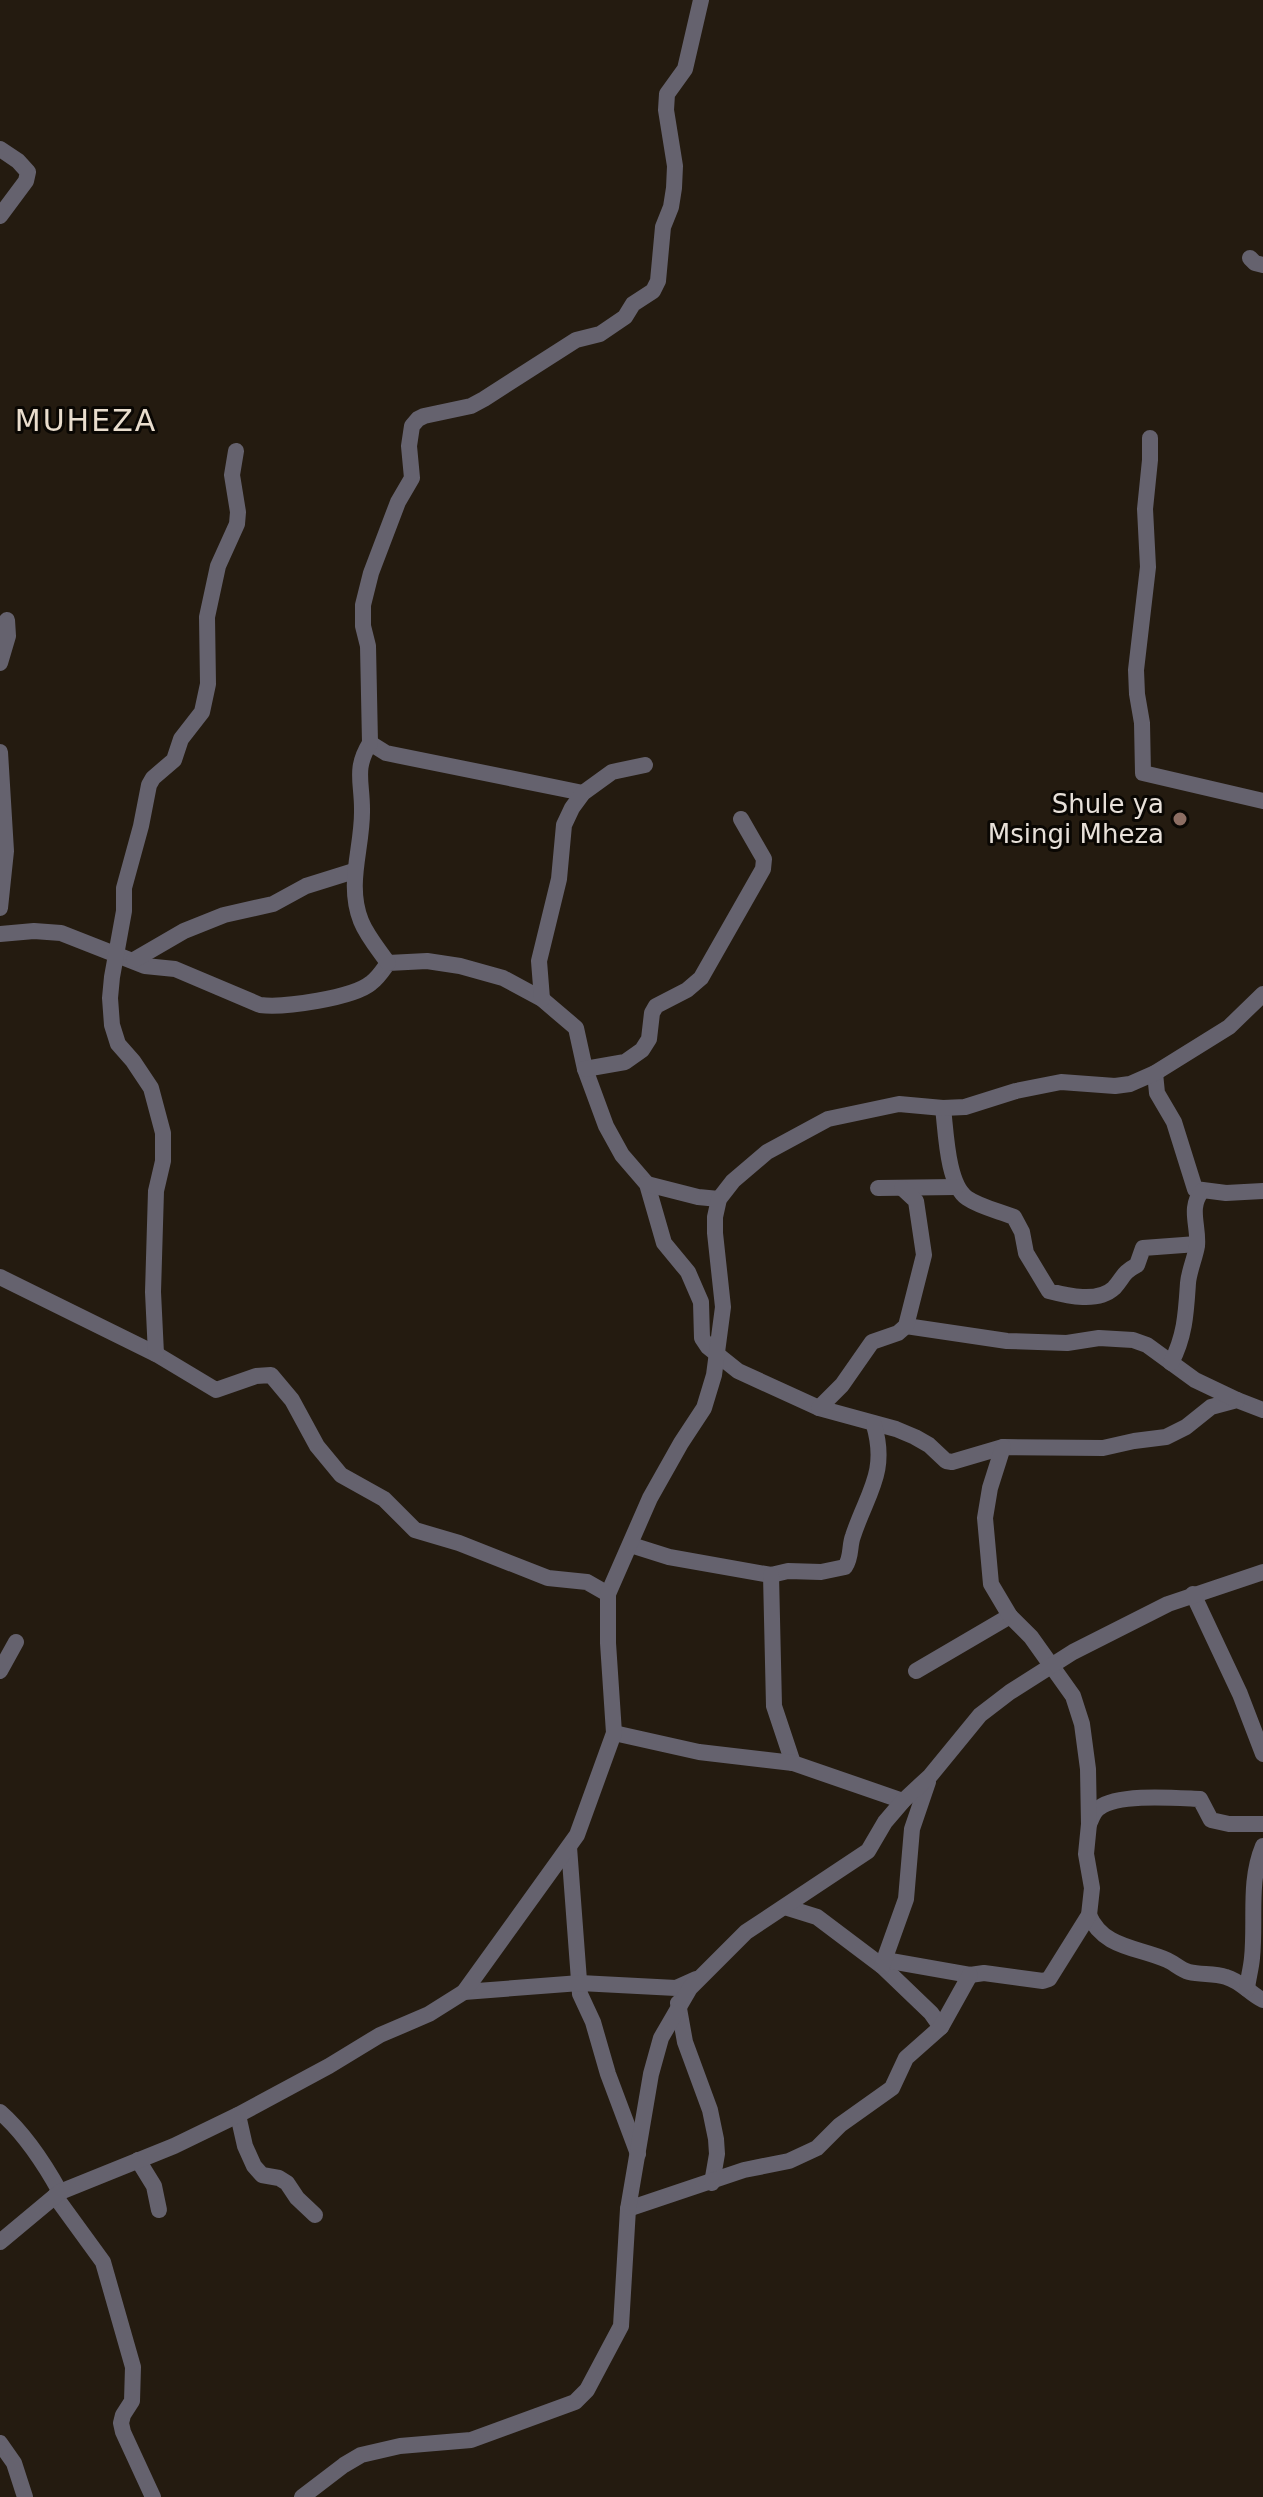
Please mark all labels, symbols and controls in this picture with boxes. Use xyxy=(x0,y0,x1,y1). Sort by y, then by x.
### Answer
district label: MUHEZA xyxy=(15,403,157,438)
place label: Shule ya Msingi Mheza xyxy=(988,789,1164,849)
marker: Shule ya Msingi Mheza xyxy=(1171,810,1189,828)

